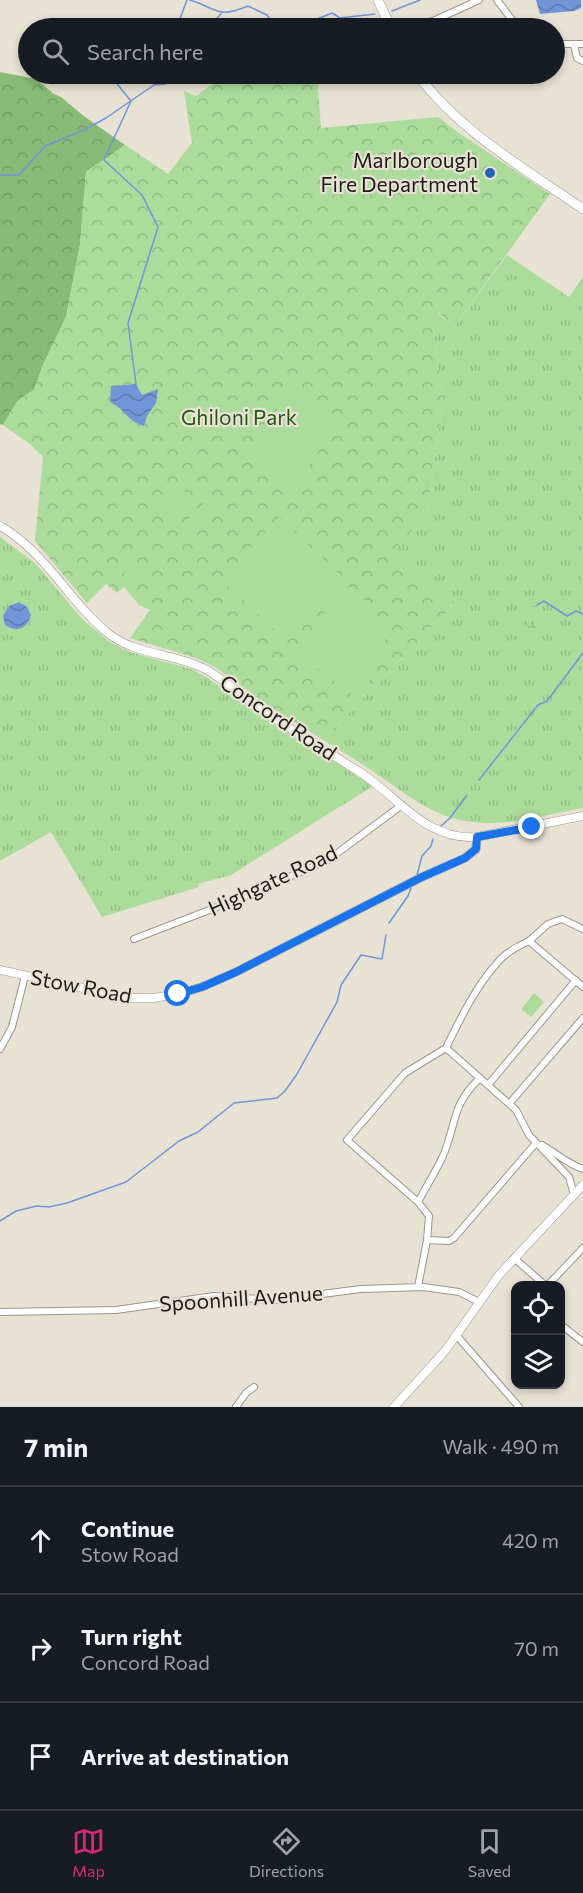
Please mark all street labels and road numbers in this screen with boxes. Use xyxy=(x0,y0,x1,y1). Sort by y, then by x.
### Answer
street label: Concord Road xyxy=(216,669,342,765)
street label: Highgate Road xyxy=(204,839,341,920)
street label: Stow Road xyxy=(29,963,134,1008)
street label: Spoonhill Avenue xyxy=(158,1279,324,1316)

